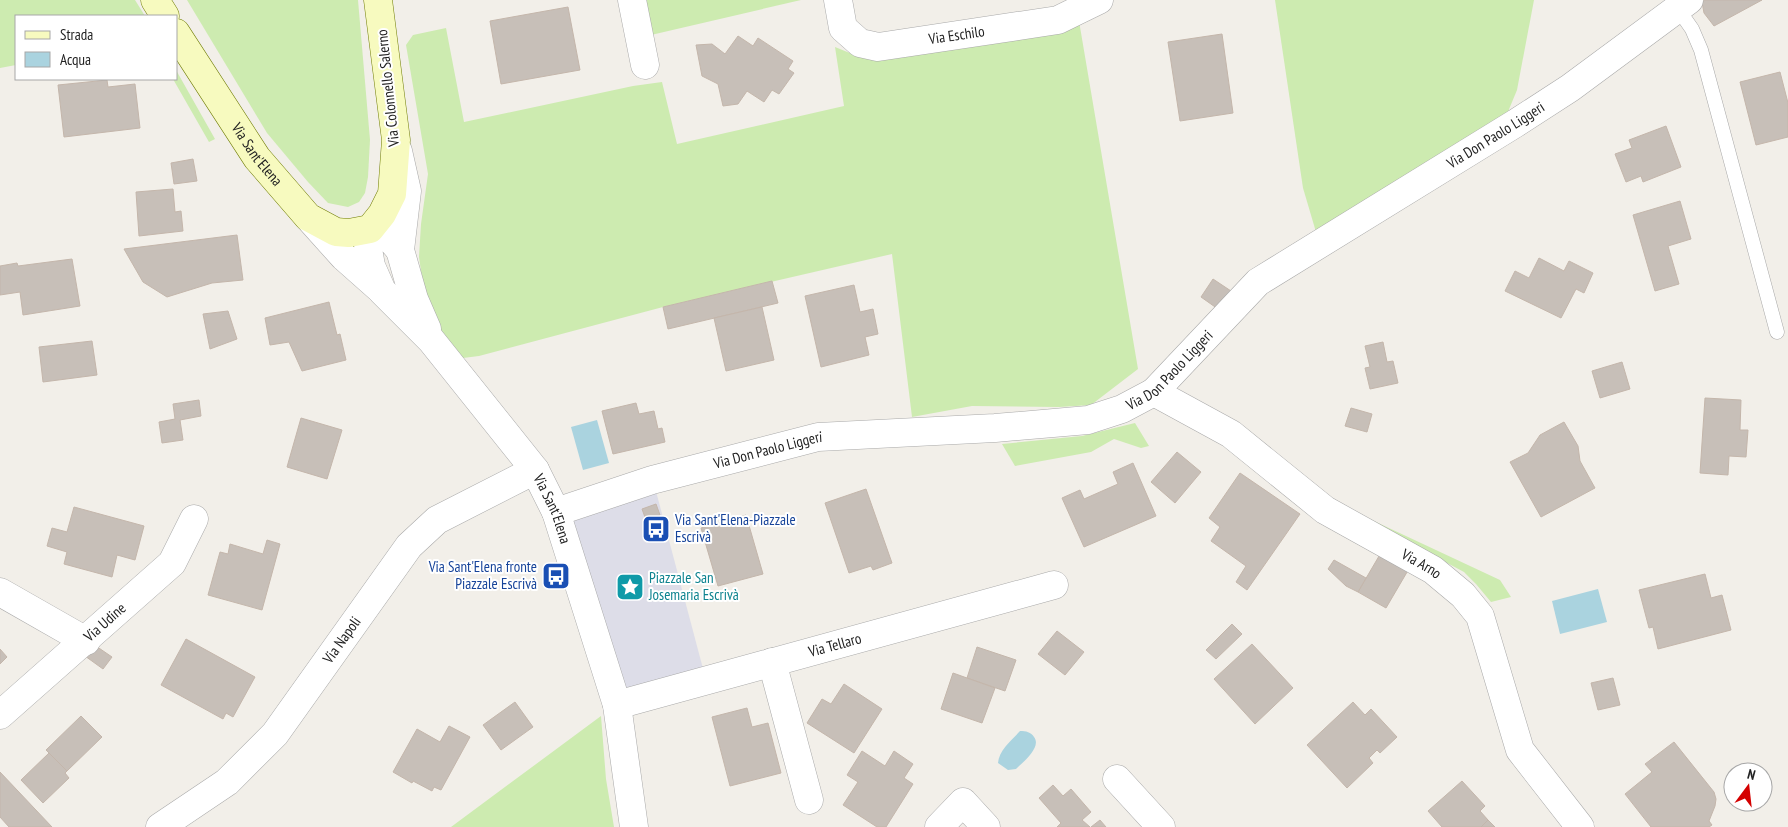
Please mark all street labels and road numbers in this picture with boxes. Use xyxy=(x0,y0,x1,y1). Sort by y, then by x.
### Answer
street label: Via Eschilo xyxy=(926,21,986,48)
street label: Via Colonnello Salerno xyxy=(372,29,403,149)
street label: Via Don Paolo Liggeri xyxy=(1442,97,1548,173)
street label: Via Sant'Elena xyxy=(227,118,287,190)
street label: Via Don Paolo Liggeri xyxy=(1122,326,1217,415)
street label: Via Don Paolo Liggeri xyxy=(710,427,823,473)
street label: Via Sant'Elena xyxy=(529,470,575,546)
street label: Via Arno xyxy=(1397,544,1446,582)
street label: Via Udine xyxy=(79,598,130,646)
street label: Via Napoli xyxy=(318,613,365,668)
street label: Via Tellaro xyxy=(805,628,863,661)

